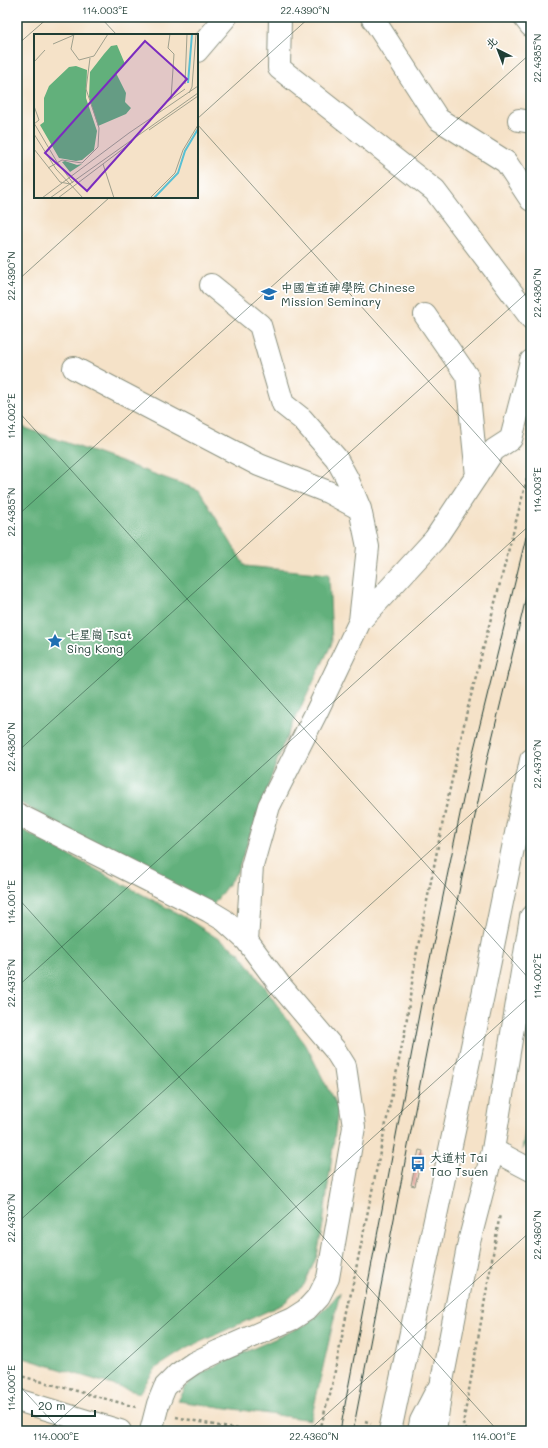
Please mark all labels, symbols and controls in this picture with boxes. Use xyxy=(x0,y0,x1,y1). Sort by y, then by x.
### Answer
text: 114.003°E xyxy=(82,3,128,17)
text: 22.4390°N xyxy=(280,3,330,17)
north arrow xyxy=(478,30,518,70)
text: 北 xyxy=(482,33,500,51)
inset map xyxy=(34,34,198,198)
text: 22.4385°N xyxy=(530,34,544,82)
text: 22.4390°N xyxy=(4,251,18,301)
text: 22.4380°N xyxy=(530,268,544,318)
place label: 中國宣道神學院 Chinese Mission Seminary xyxy=(281,279,415,309)
school or university icon: 中國宣道神學院 Chinese Mission Seminary xyxy=(260,285,278,303)
text: 114.002°E xyxy=(4,393,18,439)
text: 114.003°E xyxy=(530,467,544,513)
text: 22.4385°N xyxy=(4,488,18,536)
place label: 七星崗 Tsat Sing Kong xyxy=(67,626,132,656)
place icon: 七星崗 Tsat Sing Kong xyxy=(46,632,64,650)
text: 22.4380°N xyxy=(4,722,18,772)
text: 22.4370°N xyxy=(530,740,544,788)
text: 114.001°E xyxy=(4,880,18,924)
text: 114.002°E xyxy=(530,953,544,999)
text: 22.4375°N xyxy=(4,959,18,1007)
place label: 大道村 Tai Tao Tsuen xyxy=(430,1149,488,1179)
bus stop icon: 大道村 Tai Tao Tsuen xyxy=(409,1155,427,1173)
text: 22.4370°N xyxy=(4,1194,18,1242)
text: 22.4360°N xyxy=(530,1210,544,1260)
text: 114.000°E xyxy=(4,1365,18,1411)
scale bar xyxy=(32,1392,95,1418)
text: 20 m xyxy=(38,1397,66,1413)
text: 114.000°E xyxy=(33,1429,79,1443)
text: 22.4360°N xyxy=(289,1429,339,1443)
text: 114.001°E xyxy=(472,1429,516,1443)

